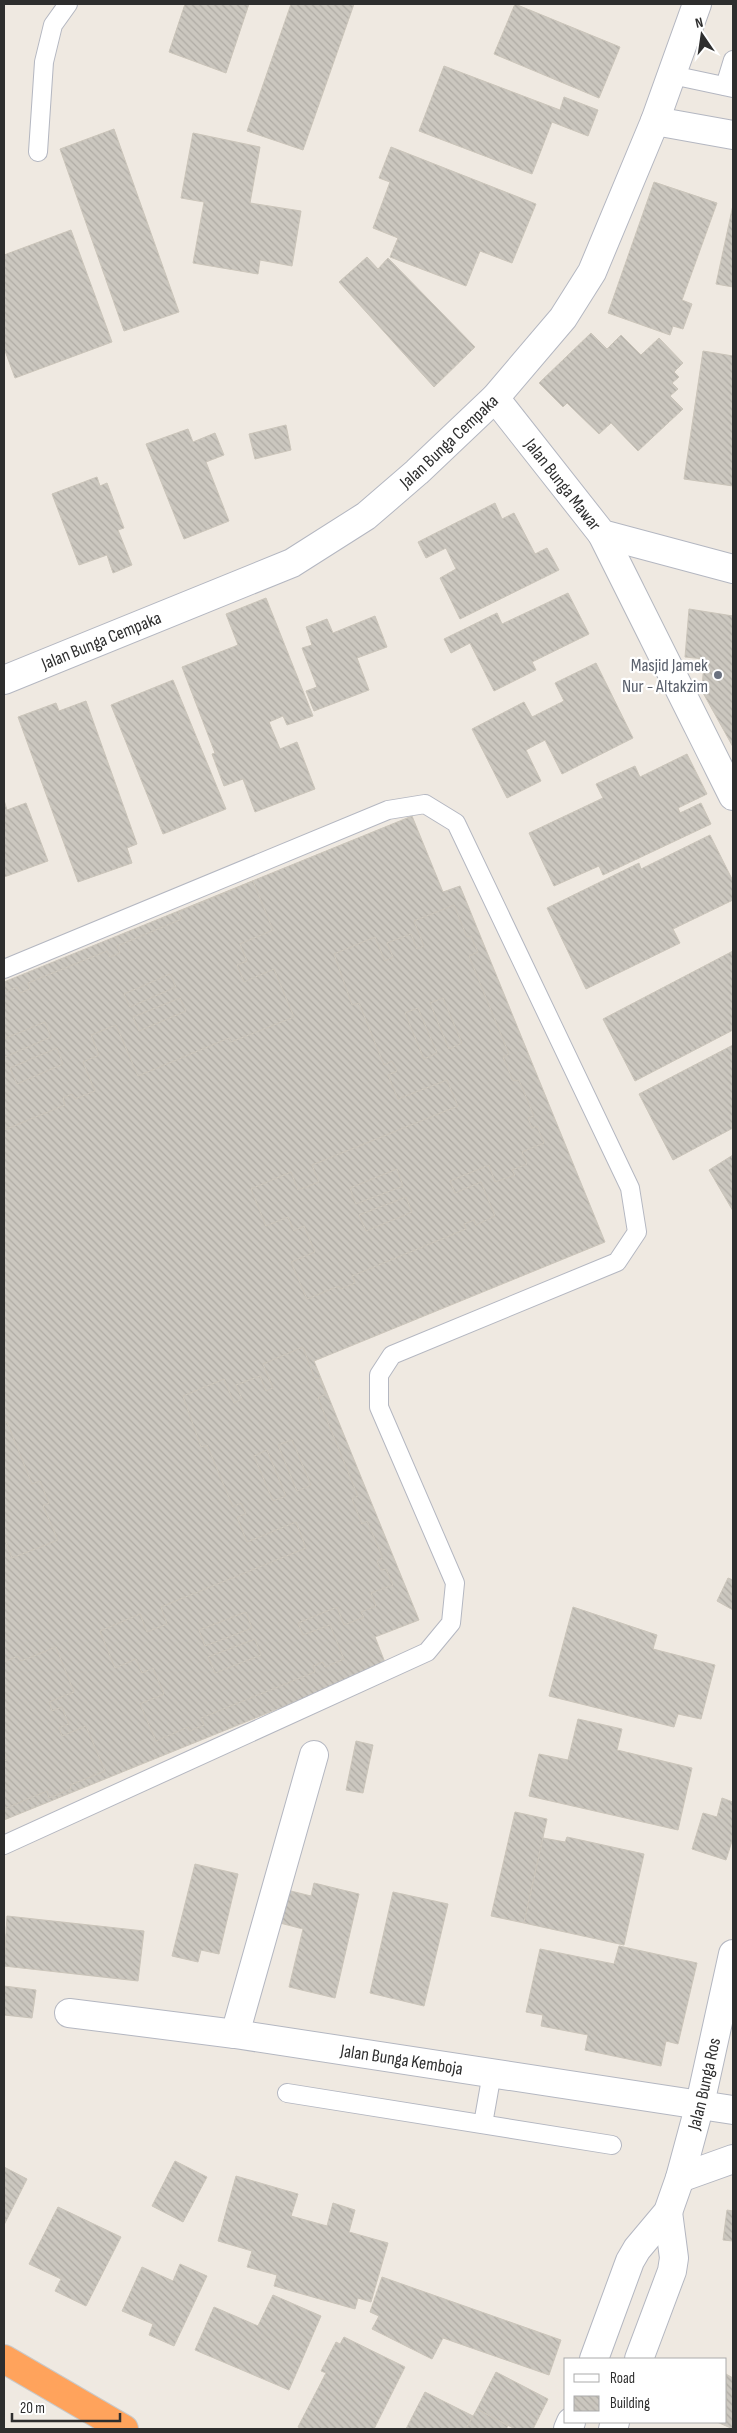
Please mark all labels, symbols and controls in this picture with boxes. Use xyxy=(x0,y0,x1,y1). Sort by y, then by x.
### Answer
north arrow xyxy=(677,10,727,60)
text: N xyxy=(694,14,705,32)
street label: Jalan Bunga Cempaka xyxy=(395,391,503,494)
street label: Jalan Bunga Mawar xyxy=(519,434,605,535)
street label: Jalan Bunga Cempaka xyxy=(38,607,164,675)
place label: Masjid Jamek Nur - Altakzim xyxy=(622,655,708,697)
marker: Masjid Jamek Nur - Altakzim xyxy=(712,669,724,681)
street label: Jalan Bunga Ros xyxy=(683,2036,725,2133)
street label: Jalan Bunga Kemboja xyxy=(338,2040,464,2080)
legend xyxy=(564,2358,727,2423)
text: Road xyxy=(610,2369,635,2388)
scale bar xyxy=(12,2390,120,2422)
text: Building xyxy=(610,2394,650,2413)
text: 20 m xyxy=(20,2399,45,2418)

